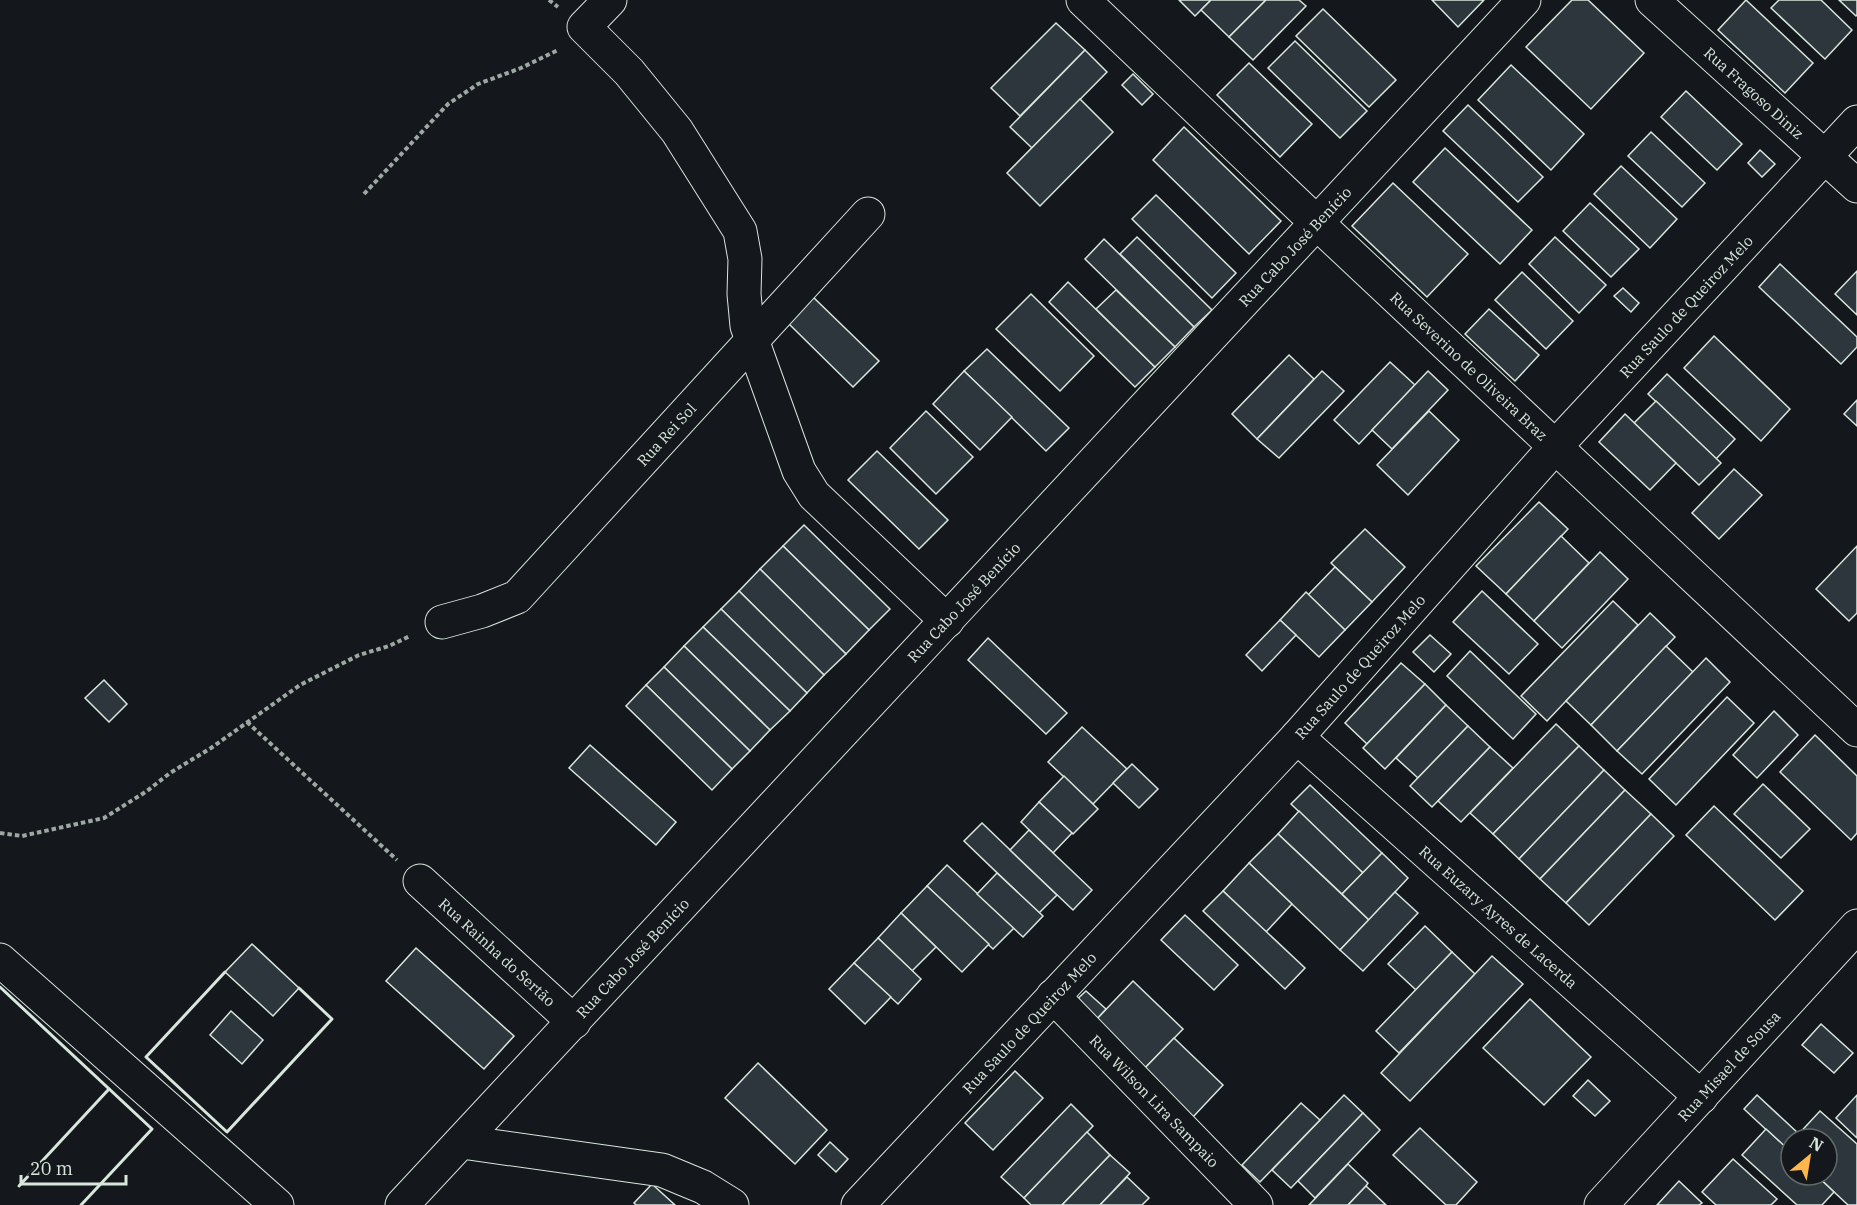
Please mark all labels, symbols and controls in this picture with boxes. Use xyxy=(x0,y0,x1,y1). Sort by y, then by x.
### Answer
street label: Rua Fragoso Diniz xyxy=(1700,43,1808,143)
street label: Rua Cabo José Benício xyxy=(1234,182,1355,310)
street label: Rua Saulo de Queiroz Melo xyxy=(1615,231,1757,381)
street label: Rua Severino de Oliveira Braz xyxy=(1387,287,1552,444)
street label: Rua Rei Sol xyxy=(633,399,700,470)
street label: Rua Cabo José Benício xyxy=(903,538,1024,666)
street label: Rua Saulo de Queiroz Melo xyxy=(1290,590,1429,743)
street label: Rua Euzary Ayres de Lacerda xyxy=(1416,841,1582,992)
street label: Rua Rainha do Sertão xyxy=(435,894,560,1010)
street label: Rua Cabo José Benício xyxy=(572,894,693,1022)
street label: Rua Saulo de Queiroz Melo xyxy=(958,948,1100,1098)
street label: Rua Misael de Sousa xyxy=(1673,1007,1784,1125)
street label: Rua Wilson Lira Sampaio xyxy=(1086,1030,1223,1171)
north arrow xyxy=(1779,1127,1839,1187)
text: N xyxy=(1806,1132,1827,1156)
scale bar xyxy=(21,1148,126,1186)
text: 20 m xyxy=(30,1157,73,1180)

